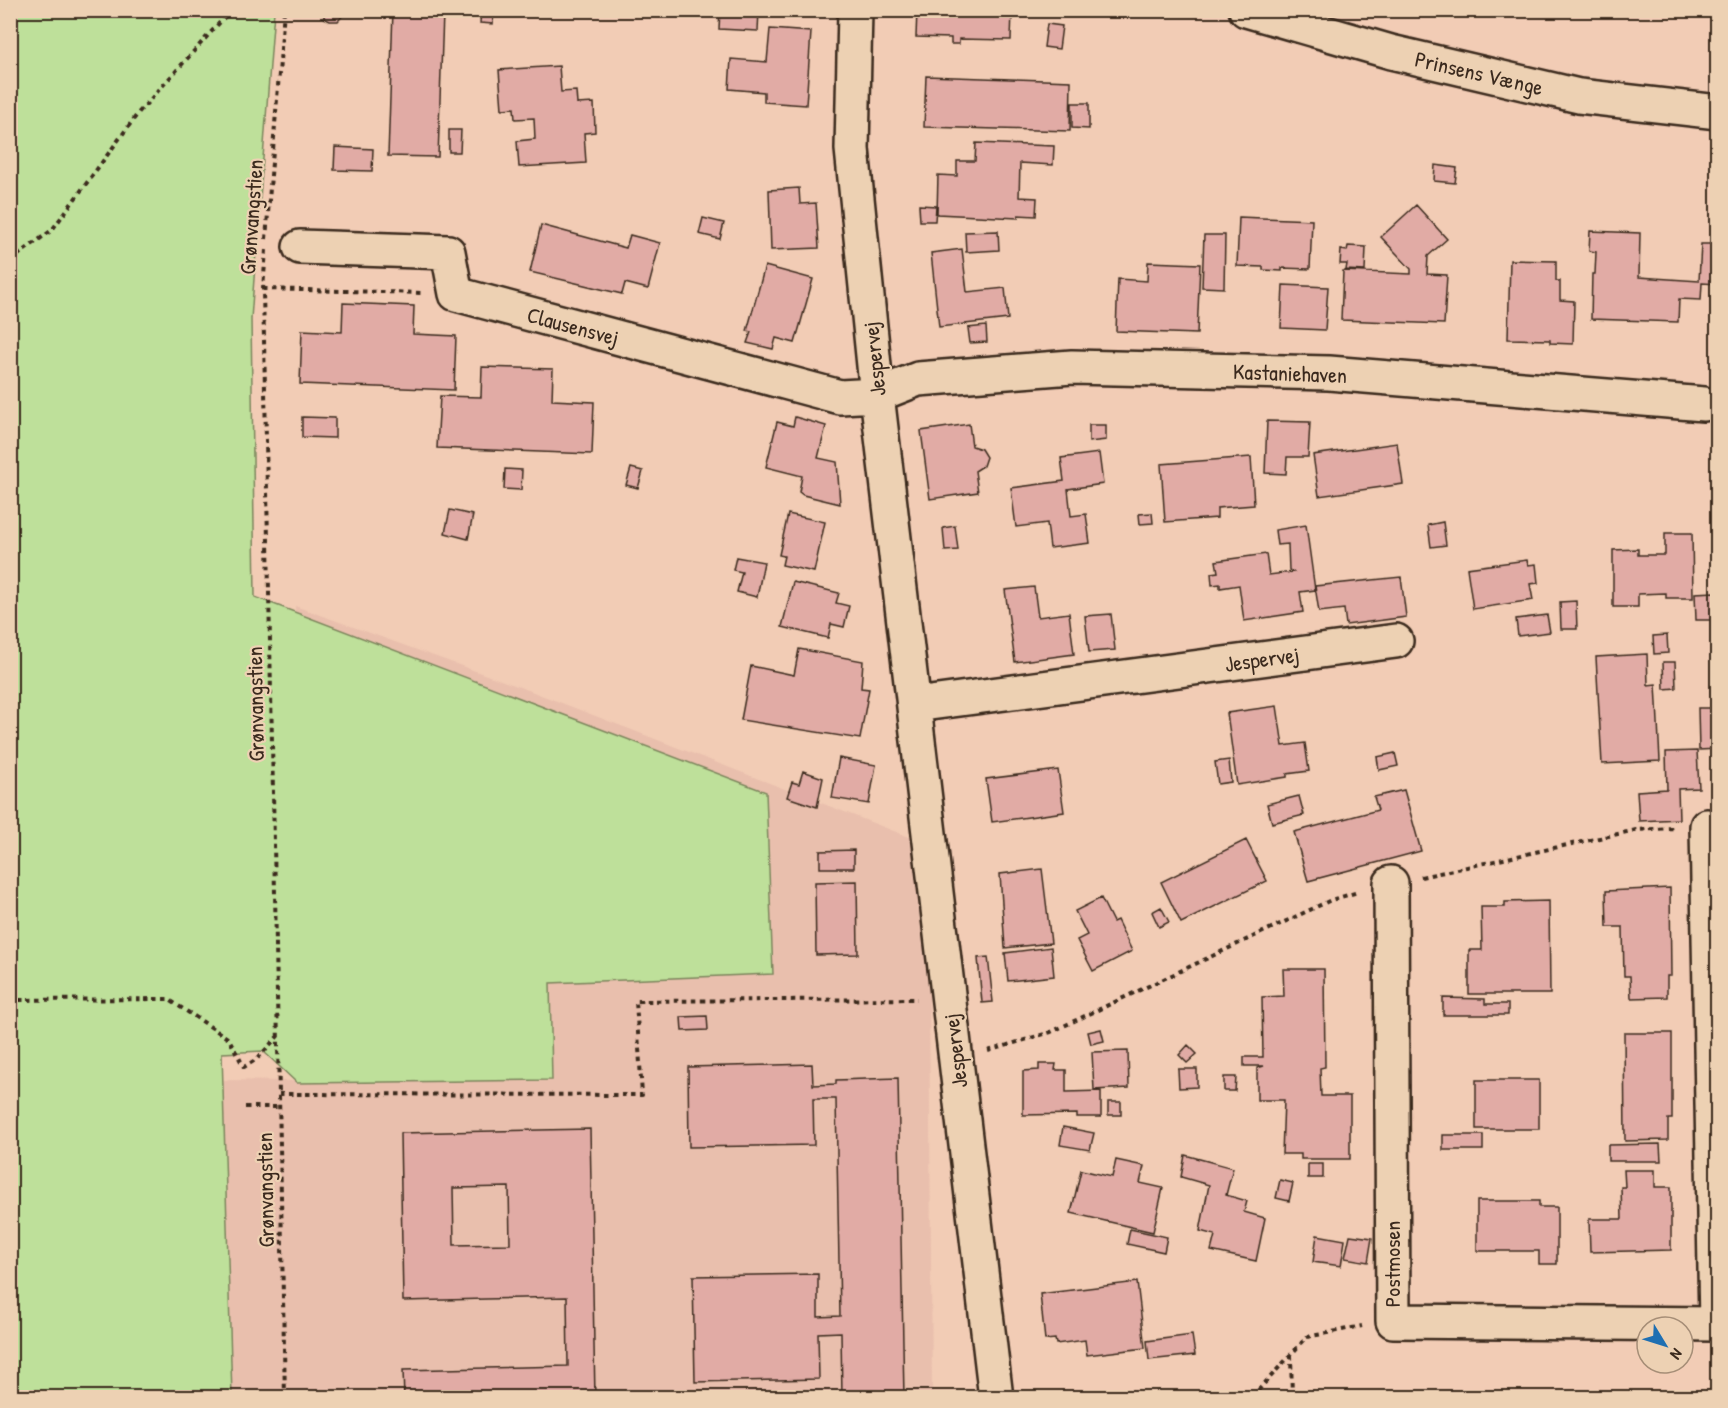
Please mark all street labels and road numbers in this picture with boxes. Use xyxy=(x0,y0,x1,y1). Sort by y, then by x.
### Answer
street label: Prinsens Vænge xyxy=(1412,44,1546,102)
street label: Grønvangstien xyxy=(232,159,270,275)
street label: Clausensvej xyxy=(524,299,622,353)
street label: Jespervej xyxy=(855,320,893,398)
street label: Kastaniehaven xyxy=(1233,356,1347,390)
street label: Jespervej xyxy=(1223,639,1301,679)
street label: Grønvangstien xyxy=(239,646,271,762)
street label: Jespervej xyxy=(936,1012,974,1090)
street label: Grønvangstien xyxy=(249,1132,281,1248)
street label: Postmosen xyxy=(1377,1221,1407,1307)

